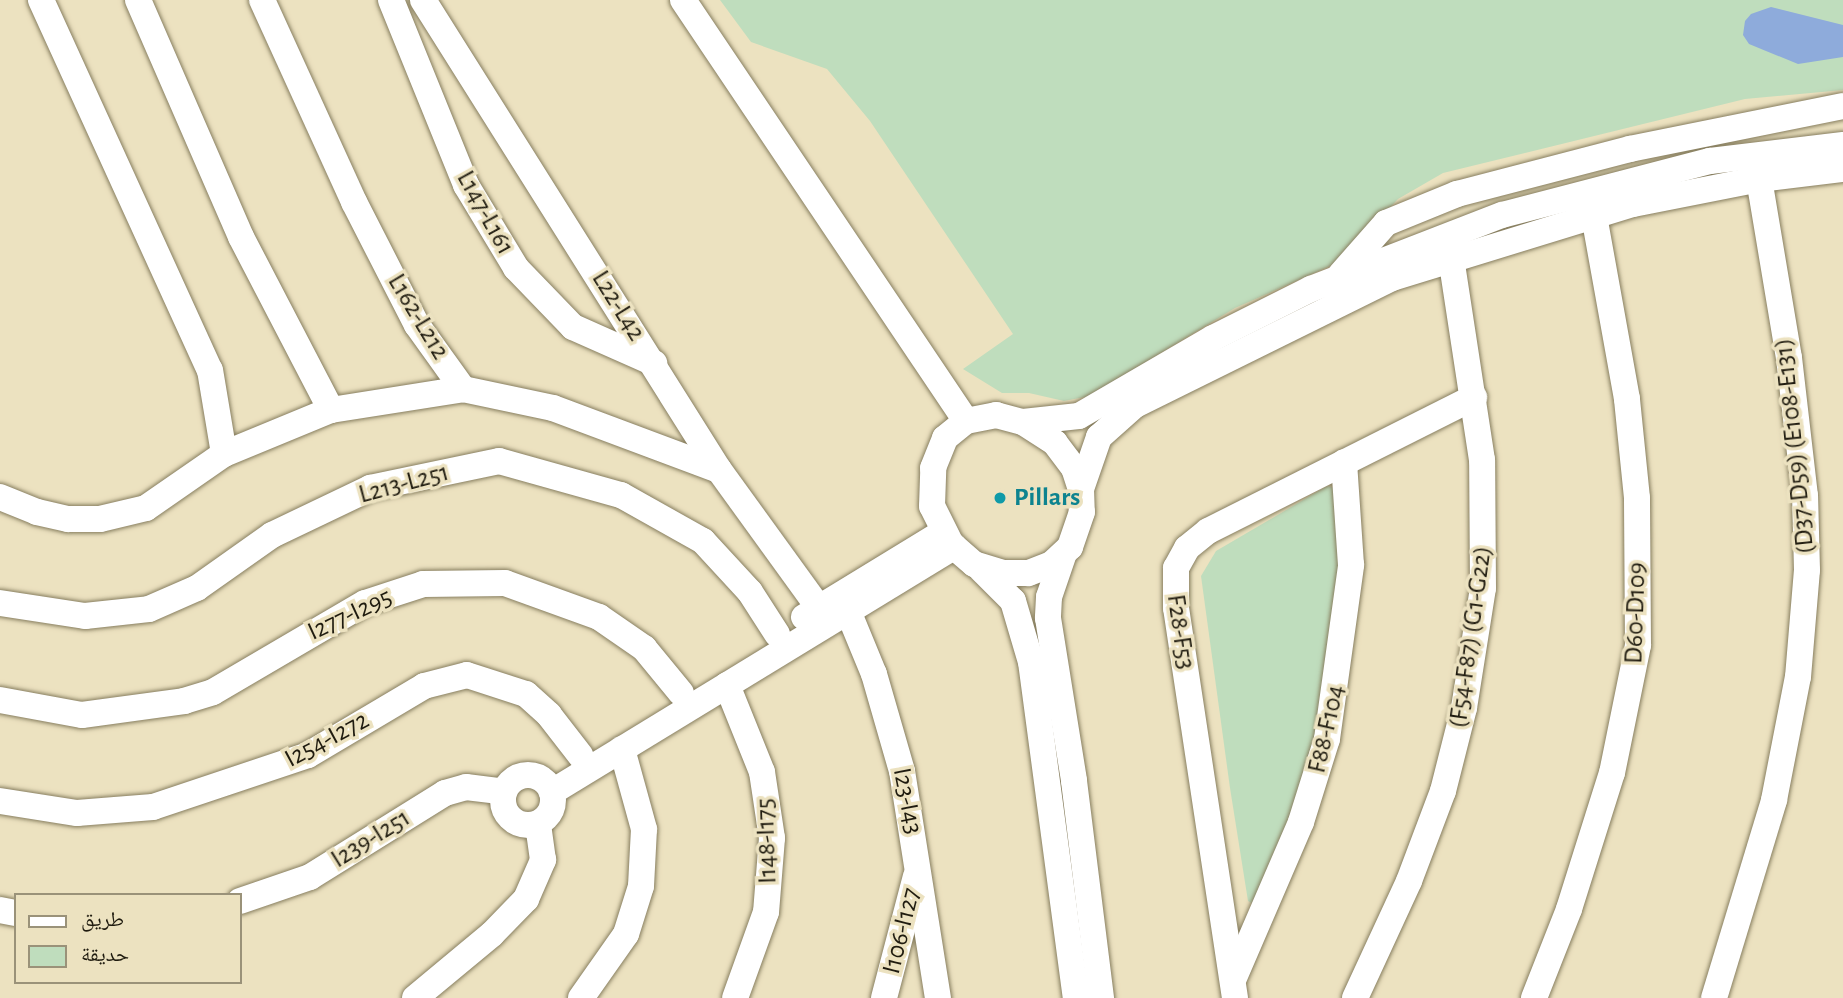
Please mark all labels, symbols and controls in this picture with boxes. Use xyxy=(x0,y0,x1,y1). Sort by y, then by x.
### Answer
street label: L147-L161 xyxy=(449,166,521,260)
street label: L22-L42 xyxy=(584,265,652,347)
street label: L162-L212 xyxy=(380,268,456,366)
street label: (D37-D59) (E108-E131) xyxy=(1768,337,1822,555)
street label: L213-L251 xyxy=(356,457,452,511)
place label: Pillars xyxy=(1014,482,1080,514)
marker: Pillars xyxy=(992,490,1008,506)
street label: (F54-F87) (G1-G22) xyxy=(1443,544,1499,730)
street label: D60-D109 xyxy=(1619,562,1653,664)
street label: I277-I295 xyxy=(303,582,397,648)
street label: F28-F53 xyxy=(1159,592,1201,672)
street label: F88-F104 xyxy=(1302,682,1352,776)
street label: I254-I272 xyxy=(280,705,374,775)
street label: I23-I43 xyxy=(885,765,929,837)
street label: I148-I175 xyxy=(750,798,784,884)
street label: I239-I251 xyxy=(326,803,416,875)
street label: I106-I127 xyxy=(876,885,928,977)
legend xyxy=(14,893,242,984)
text: طريق xyxy=(81,909,124,930)
text: حديقة xyxy=(81,944,129,965)

